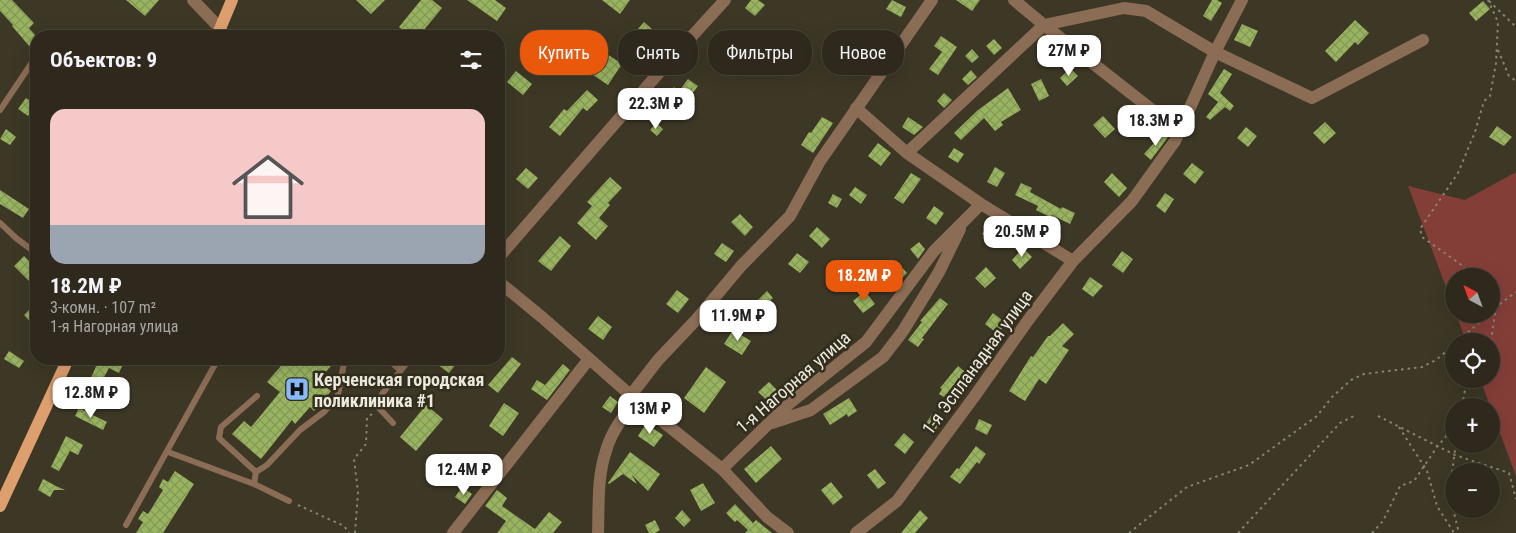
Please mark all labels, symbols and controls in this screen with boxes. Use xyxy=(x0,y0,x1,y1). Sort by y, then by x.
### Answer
chip: Купить xyxy=(520,30,608,75)
chip: Снять xyxy=(618,30,698,75)
chip: Фильтры xyxy=(708,30,812,75)
chip: Новое xyxy=(822,30,904,75)
pin: 27M ₽ xyxy=(1034,34,1104,77)
text: 27M ₽ xyxy=(1048,41,1090,60)
icon: filters xyxy=(457,46,485,74)
text: Объектов: 9 xyxy=(50,48,157,72)
pin: 22.3M ₽ xyxy=(610,88,702,130)
text: 22.3M ₽ xyxy=(629,94,683,113)
pin: 18.3M ₽ xyxy=(1110,104,1202,147)
text: 18.3M ₽ xyxy=(1129,111,1183,130)
icon: home xyxy=(223,142,313,232)
pin: 20.5M ₽ xyxy=(976,216,1068,258)
text: 20.5M ₽ xyxy=(995,222,1049,241)
pin: 18.2M ₽ xyxy=(818,260,910,302)
text: 18.2M ₽ xyxy=(837,266,891,285)
north arrow xyxy=(1445,268,1500,322)
map controls xyxy=(1445,268,1500,518)
text: 18.2M ₽ xyxy=(50,274,122,298)
street label: 1-я Эспланадная улица xyxy=(917,286,1037,438)
text: 3-комн. · 107 m² xyxy=(50,298,156,317)
pin: 11.9M ₽ xyxy=(692,300,784,342)
text: 11.9M ₽ xyxy=(711,306,765,325)
text: 1-я Нагорная улица xyxy=(50,317,178,336)
street label: 1-я Нагорная улица xyxy=(732,327,854,437)
button: locate xyxy=(1445,333,1500,388)
place label: Керченская городская поликлиника #1 xyxy=(314,369,484,411)
pin: 12.8M ₽ xyxy=(45,376,137,419)
hospital icon: Керченская городская поликлиника #1 xyxy=(284,376,310,402)
text: 12.8M ₽ xyxy=(64,383,118,402)
pin: 13M ₽ xyxy=(615,392,685,435)
button: + xyxy=(1445,398,1500,453)
text: 13M ₽ xyxy=(629,399,671,418)
pin: 12.4M ₽ xyxy=(418,454,510,496)
text: 12.4M ₽ xyxy=(437,460,491,479)
button: − xyxy=(1445,463,1500,518)

